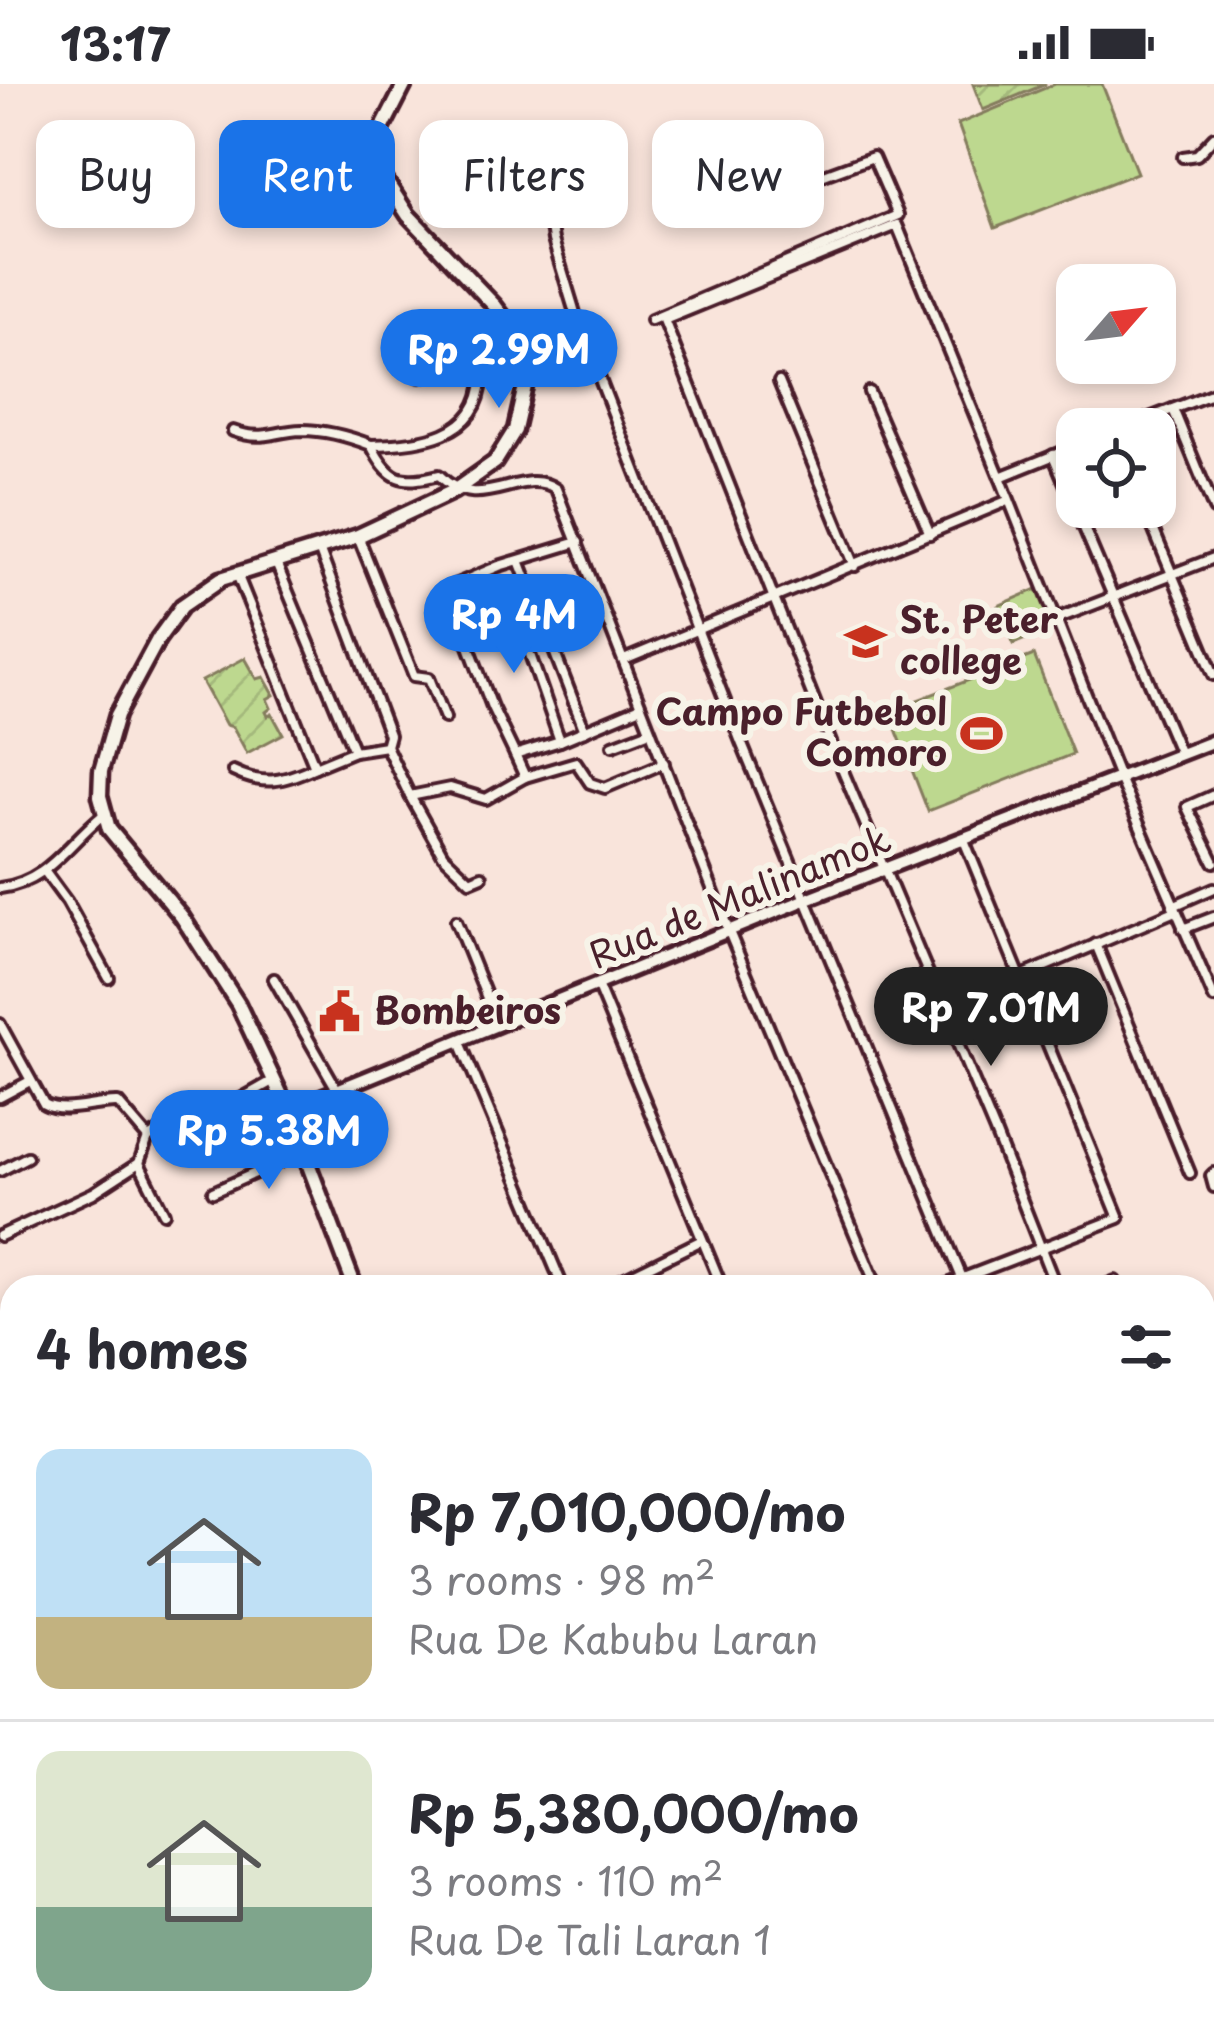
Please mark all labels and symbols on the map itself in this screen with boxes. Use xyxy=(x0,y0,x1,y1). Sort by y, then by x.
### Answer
north arrow xyxy=(1056,264,1176,384)
pin: Rp 2.99M xyxy=(375,309,623,411)
pin: Rp 4M xyxy=(430,574,598,676)
place label: St. Peter college xyxy=(900,591,1059,686)
school or university icon: St. Peter college xyxy=(843,618,889,664)
place label: Campo Futbebol Comoro xyxy=(655,683,947,778)
sports icon: Campo Futbebol Comoro xyxy=(958,710,1004,756)
street label: Rua de Malinamok xyxy=(580,810,898,980)
pin: Rp 7.01M xyxy=(867,967,1115,1069)
place label: Bombeiros xyxy=(374,982,561,1036)
public building icon: Bombeiros xyxy=(317,988,363,1034)
pin: Rp 5.38M xyxy=(145,1090,393,1192)

